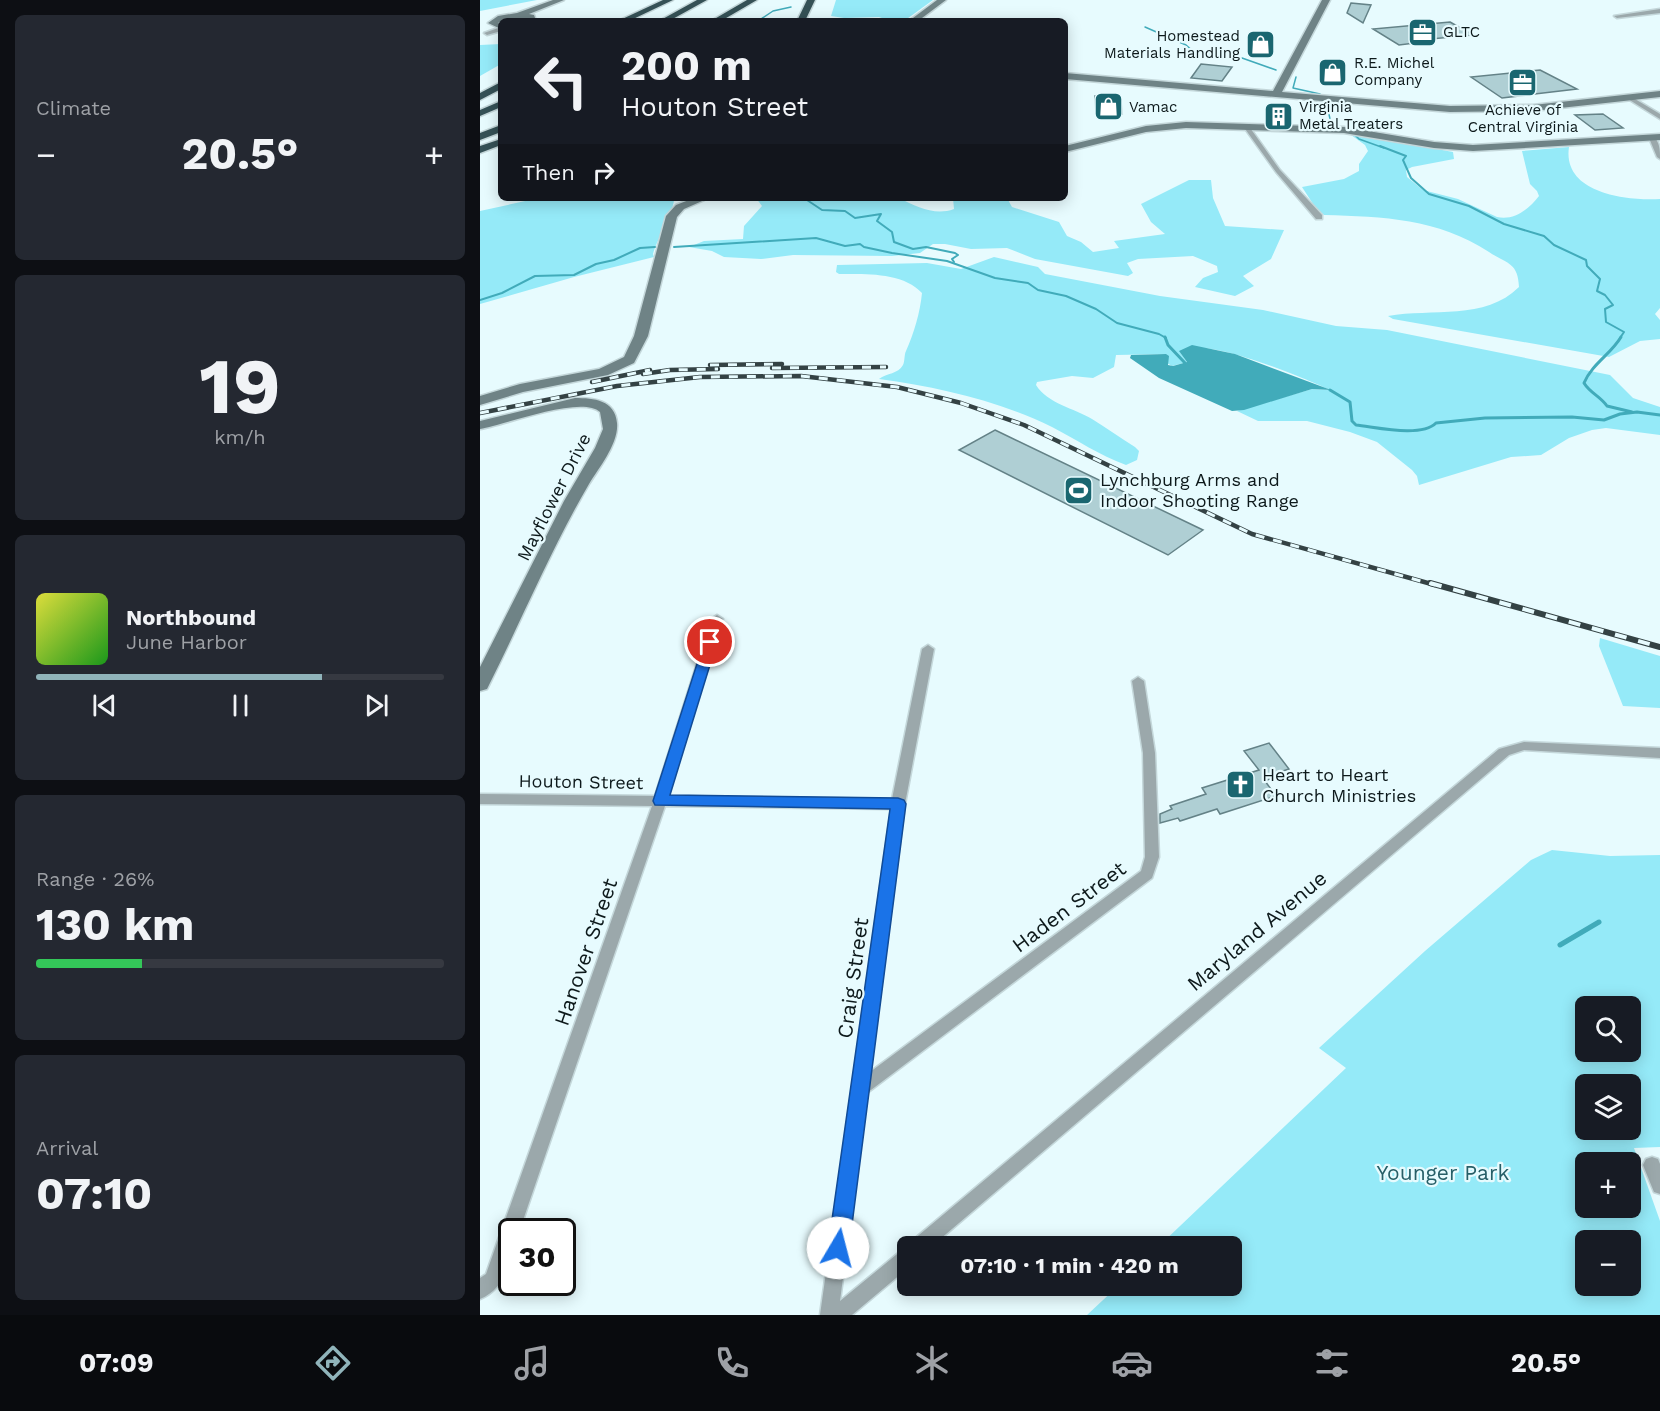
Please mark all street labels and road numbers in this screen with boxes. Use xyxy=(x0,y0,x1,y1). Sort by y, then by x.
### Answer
street label: Mayflower Drive xyxy=(512,430,595,564)
street label: Houton Street xyxy=(518,770,644,793)
street label: Haden Street xyxy=(1007,856,1131,957)
street label: Maryland Avenue xyxy=(1182,865,1331,996)
street label: Hanover Street xyxy=(549,875,623,1029)
street label: Craig Street xyxy=(832,916,873,1040)

